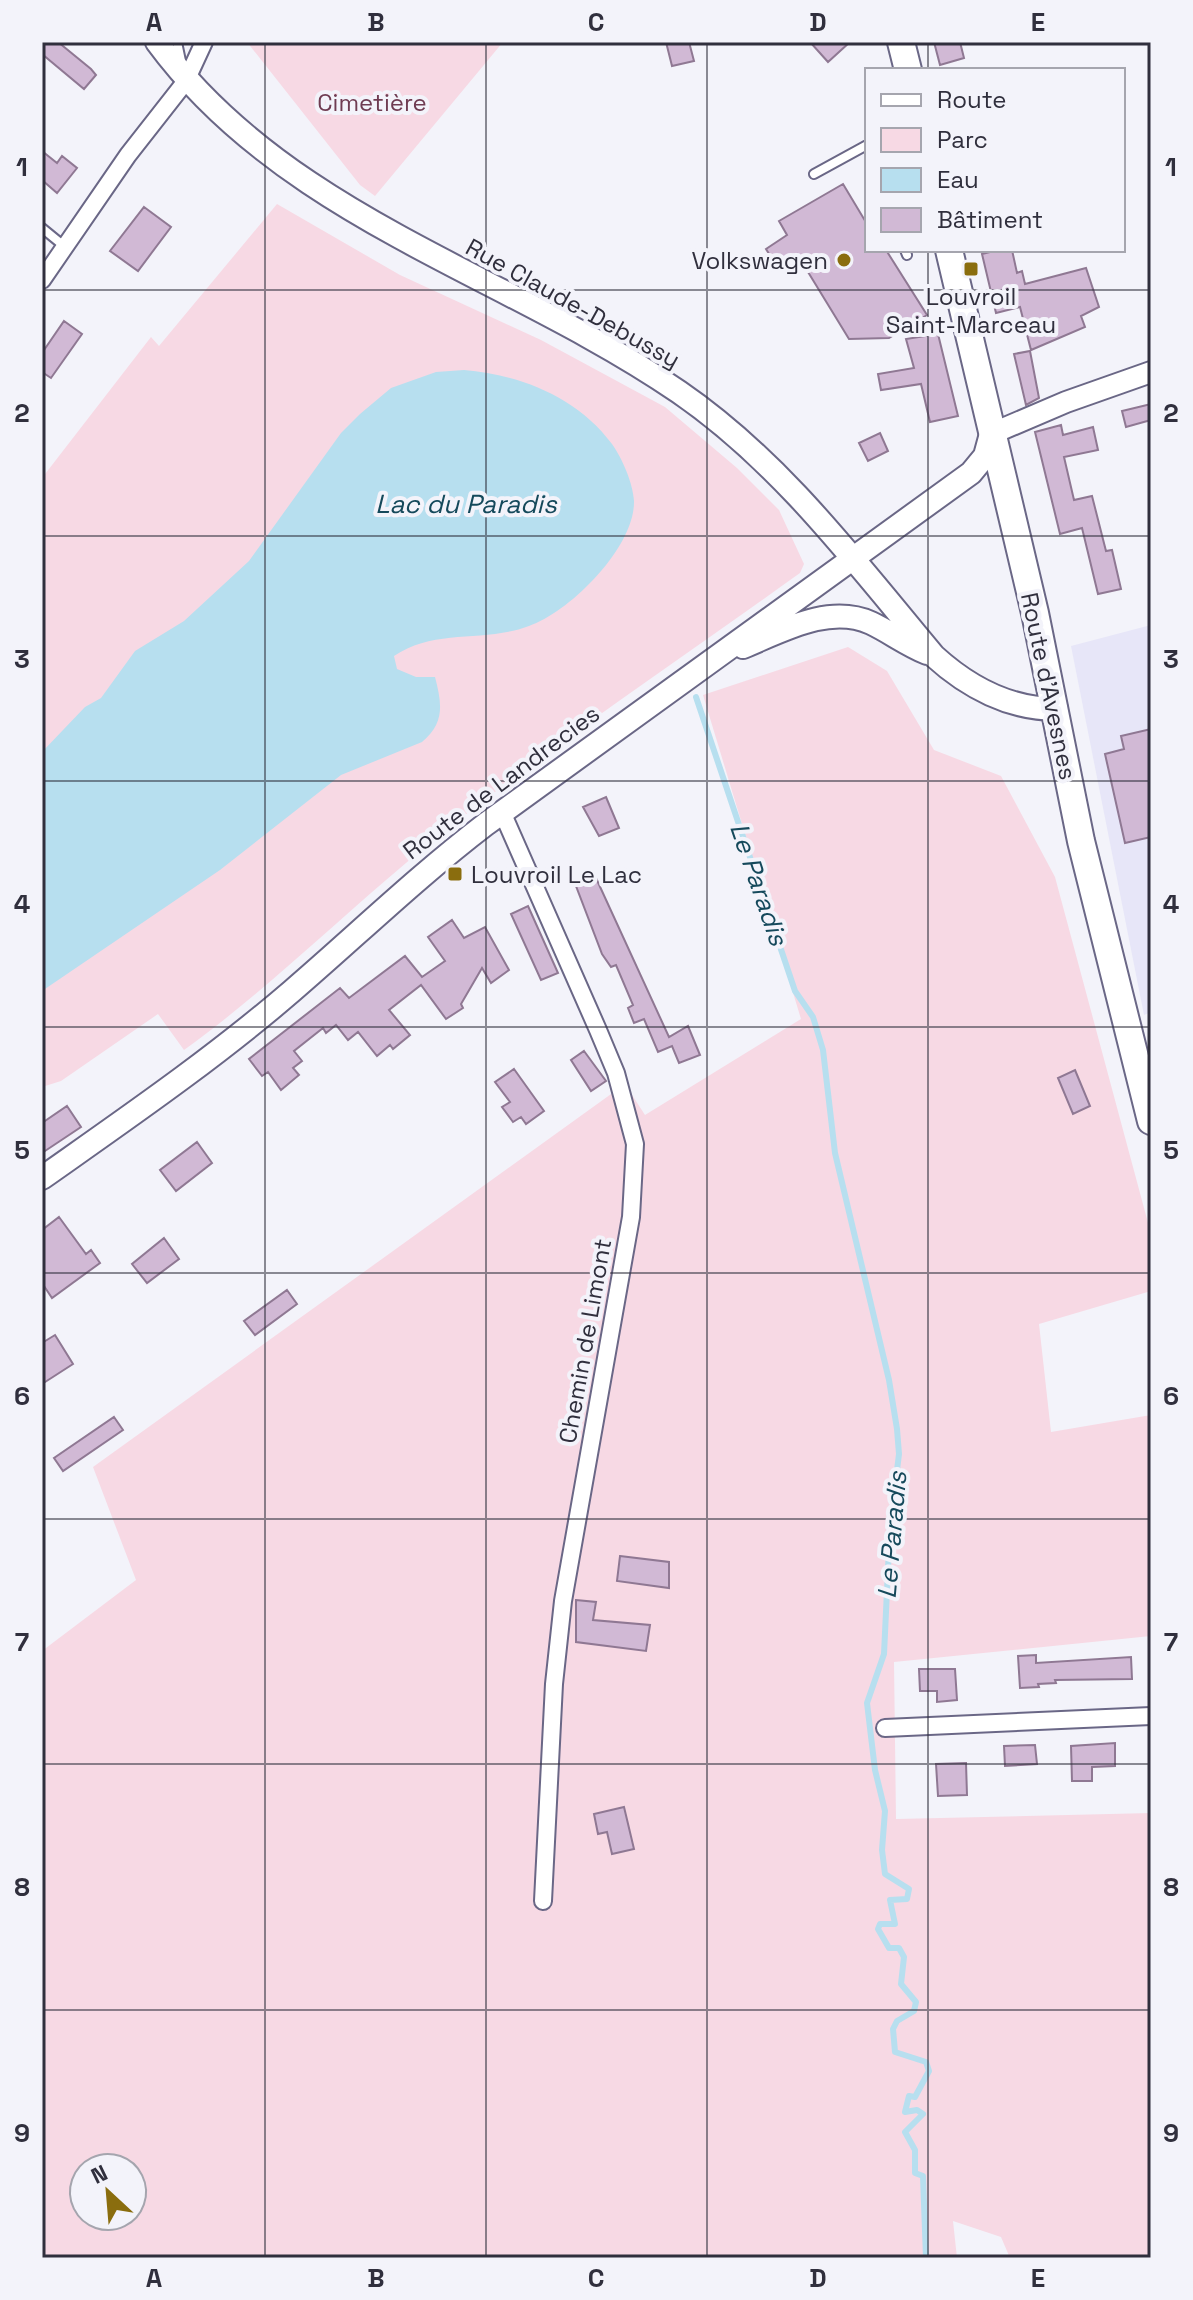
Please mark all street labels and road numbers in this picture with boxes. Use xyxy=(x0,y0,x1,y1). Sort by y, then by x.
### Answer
street label: Rue Claude-Debussy xyxy=(460,231,686,375)
street label: Route d'Avesnes xyxy=(1014,590,1084,782)
street label: Route de Landrecies xyxy=(396,698,606,866)
street label: Chemin de Limont xyxy=(552,1236,618,1446)

